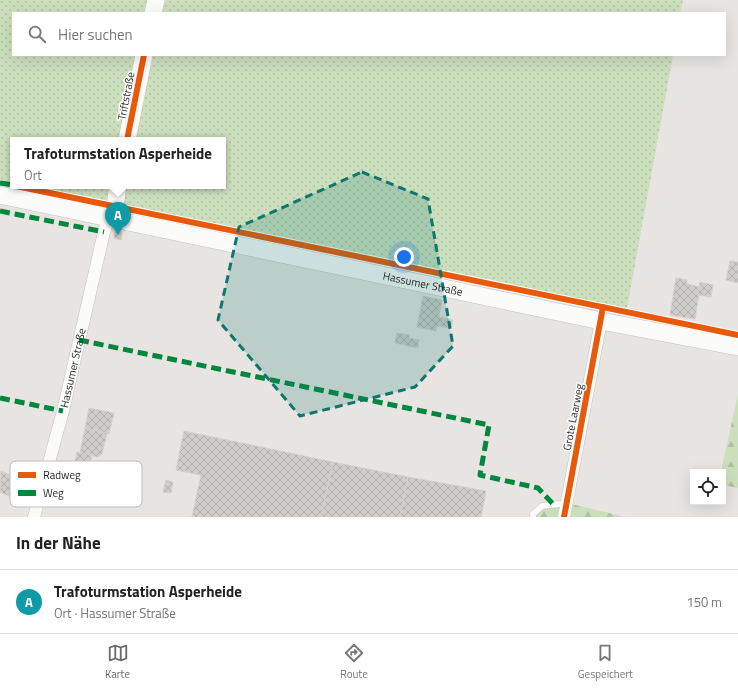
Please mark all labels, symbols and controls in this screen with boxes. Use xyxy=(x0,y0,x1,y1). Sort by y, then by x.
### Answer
search box xyxy=(12,12,726,56)
icon: search xyxy=(26,23,48,45)
text: Hier suchen xyxy=(58,23,133,46)
street label: Triftstraße xyxy=(113,70,139,121)
popup xyxy=(10,137,226,189)
text: Trafoturmstation Asperheide xyxy=(24,142,212,165)
text: Ort xyxy=(24,165,42,185)
pin: A xyxy=(105,202,131,235)
your location xyxy=(394,247,414,267)
street label: Hassumer Straße xyxy=(382,268,465,300)
street label: Hassumer Straße xyxy=(56,326,90,409)
street label: Grote Laarweg xyxy=(559,382,587,452)
legend xyxy=(10,461,142,507)
text: Radweg xyxy=(43,467,81,483)
map controls xyxy=(690,469,726,505)
button: locate xyxy=(690,469,726,505)
text: Weg xyxy=(43,485,64,501)
text: In der Nähe xyxy=(16,530,101,556)
text: Trafoturmstation Asperheide xyxy=(54,580,242,603)
text: A xyxy=(25,592,33,612)
text: 150 m xyxy=(686,592,722,612)
text: Ort · Hassumer Straße xyxy=(54,603,176,623)
tab: Karte xyxy=(105,642,130,682)
tab: Route xyxy=(340,642,368,682)
tab: Gespeichert xyxy=(578,642,633,682)

